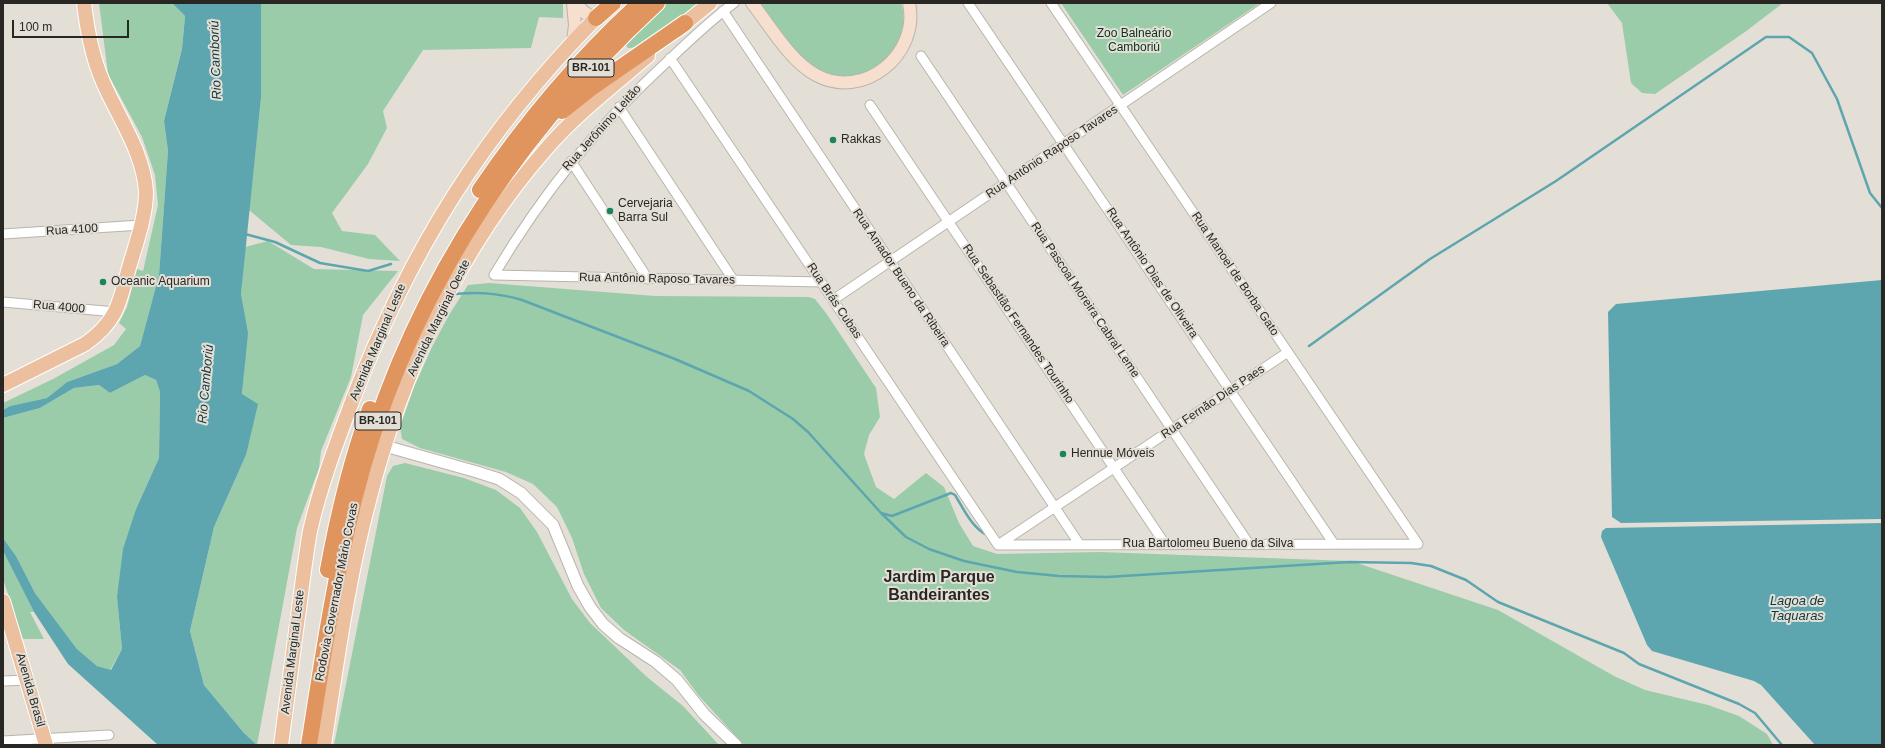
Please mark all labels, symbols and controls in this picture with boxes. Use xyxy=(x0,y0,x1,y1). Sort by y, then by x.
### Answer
scale bar xyxy=(14,12,131,38)
text: 100 m xyxy=(19,20,52,34)
water label: Rio Camboriú xyxy=(207,20,225,100)
park label: Zoo Balneário Camboriú xyxy=(1097,27,1171,55)
road number: BR-101 xyxy=(568,59,614,77)
street label: Rua Jerônimo Leitão xyxy=(560,82,644,174)
street label: Rua Antônio Raposo Tavares xyxy=(983,102,1121,202)
place label: Rakkas xyxy=(841,133,881,147)
marker: Rakkas xyxy=(828,135,838,145)
place label: Cervejaria Barra Sul xyxy=(618,197,673,225)
street label: Rua Antônio Dias de Oliveira xyxy=(1103,205,1201,341)
marker: Cervejaria Barra Sul xyxy=(605,206,615,216)
street label: Rua Amador Bueno da Ribeira xyxy=(849,206,953,350)
street label: Rua Manoel de Borba Gato xyxy=(1188,209,1282,339)
street label: Rua Pascoal Moreira Cabral Leme xyxy=(1028,220,1142,380)
street label: Rua 4100 xyxy=(46,221,98,239)
street label: Rua Sebastião Fernandes Tourinho xyxy=(959,242,1077,406)
street label: Avenida Marginal Oeste xyxy=(405,257,473,379)
street label: Rua Brás Cubas xyxy=(803,260,865,342)
street label: Rua Antônio Raposo Tavares xyxy=(579,270,735,288)
place label: Oceanic Aquarium xyxy=(111,275,210,289)
marker: Oceanic Aquarium xyxy=(98,277,108,287)
street label: Avenida Marginal Leste xyxy=(347,282,409,402)
street label: Rua 4000 xyxy=(32,298,86,316)
water label: Rio Camboriú xyxy=(195,344,217,424)
street label: Rua Fernão Dias Paes xyxy=(1159,362,1267,442)
road number: BR-101 xyxy=(355,412,401,430)
place label: Hennue Móveis xyxy=(1071,447,1154,461)
marker: Hennue Móveis xyxy=(1058,449,1068,459)
street label: Rodovia Governador Mário Covas xyxy=(313,502,361,682)
street label: Rua Bartolomeu Bueno da Silva xyxy=(1123,537,1293,551)
district label: Jardim Parque Bandeirantes xyxy=(883,568,995,606)
street label: Avenida Marginal Leste xyxy=(278,589,308,715)
water label: Lagoa de Taquaras xyxy=(1770,593,1824,624)
street label: Avenida Brasil xyxy=(13,651,47,729)

